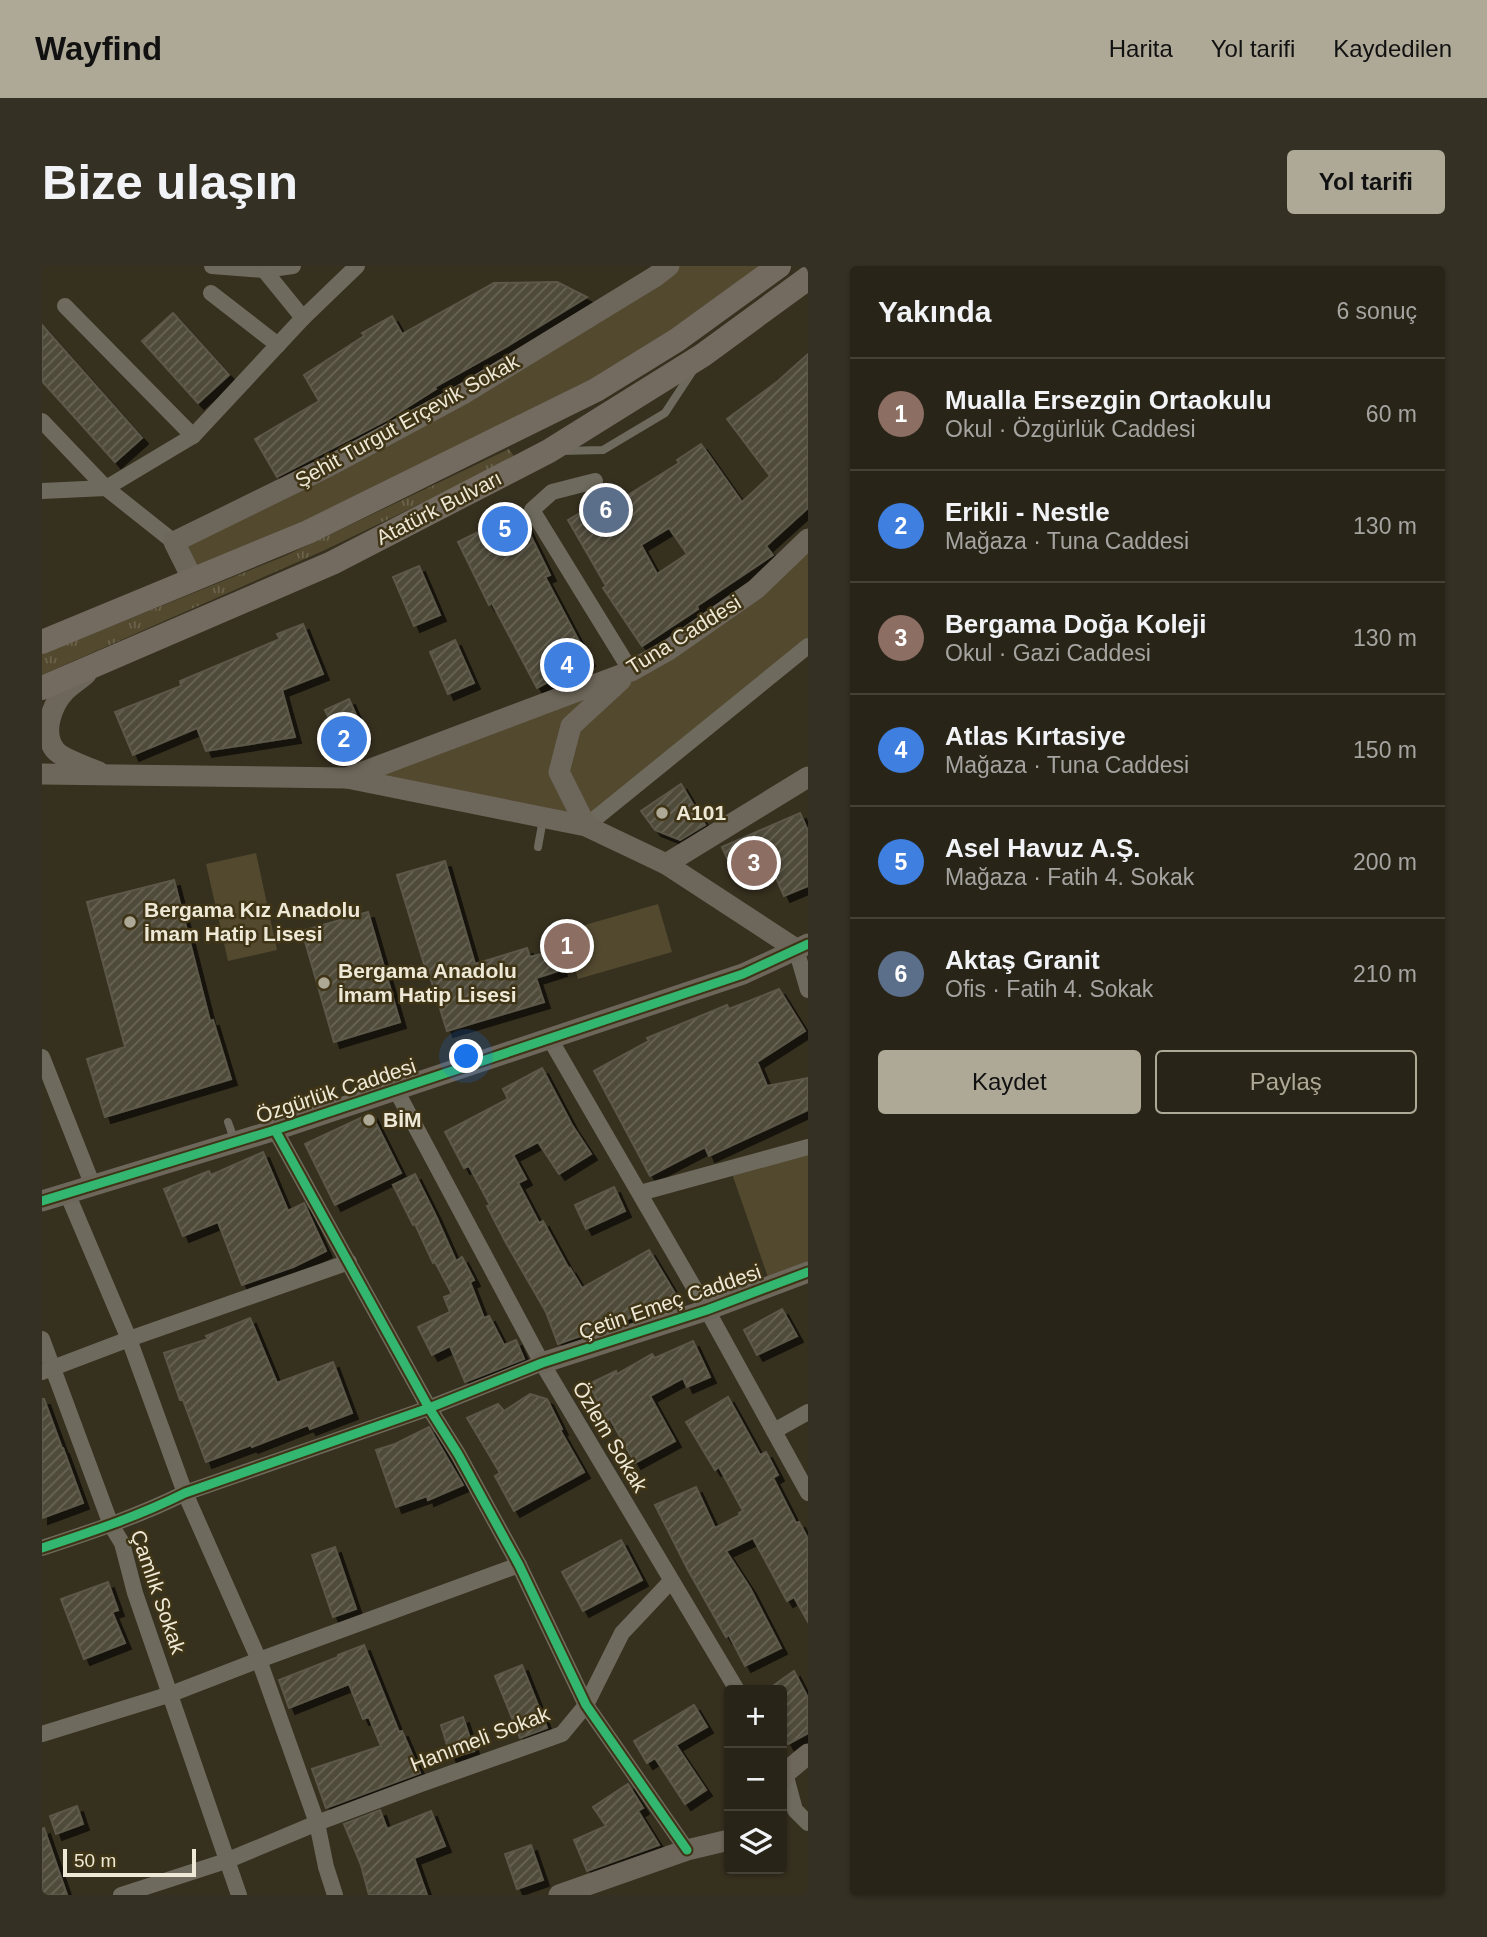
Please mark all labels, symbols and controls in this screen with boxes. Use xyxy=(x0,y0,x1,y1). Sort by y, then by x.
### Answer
text: Wayfind xyxy=(35,30,162,67)
text: Harita xyxy=(1109,35,1173,62)
text: Yol tarifi xyxy=(1211,35,1295,62)
text: Kaydedilen xyxy=(1333,35,1452,62)
button: Yol tarifi xyxy=(1287,150,1445,214)
text: Bize ulaşın xyxy=(42,155,298,209)
text: Yakında xyxy=(878,295,991,328)
text: 6 sonuç xyxy=(1336,298,1417,324)
street label: Şehit Turgut Erçevik Sokak xyxy=(291,349,523,492)
text: Mualla Ersezgin Ortaokulu xyxy=(945,385,1272,415)
text: 1 xyxy=(895,401,907,427)
text: 60 m xyxy=(1366,401,1417,427)
text: Okul · Özgürlük Caddesi xyxy=(945,416,1196,442)
street label: Atatürk Bulvarı xyxy=(372,466,505,549)
pin: 6 xyxy=(583,484,629,536)
text: Erikli - Nestle xyxy=(945,497,1110,527)
pin: 5 xyxy=(482,503,528,555)
text: 2 xyxy=(895,513,907,539)
text: 130 m xyxy=(1353,513,1417,539)
text: Mağaza · Tuna Caddesi xyxy=(945,528,1189,554)
street label: Tuna Caddesi xyxy=(623,590,745,679)
text: Bergama Doğa Koleji xyxy=(945,609,1207,639)
text: 3 xyxy=(895,625,907,651)
text: 130 m xyxy=(1353,625,1417,651)
pin: 4 xyxy=(544,639,590,691)
text: Okul · Gazi Caddesi xyxy=(945,640,1151,666)
pin: 2 xyxy=(321,713,367,765)
text: Atlas Kırtasiye xyxy=(945,721,1126,751)
text: 4 xyxy=(895,737,907,763)
text: 150 m xyxy=(1353,737,1417,763)
text: Mağaza · Tuna Caddesi xyxy=(945,752,1189,778)
place label: A101 xyxy=(676,801,727,824)
marker: A101 xyxy=(654,805,670,821)
text: Asel Havuz A.Ş. xyxy=(945,833,1141,863)
pin: 3 xyxy=(731,837,777,889)
text: 5 xyxy=(895,849,907,875)
text: 200 m xyxy=(1353,849,1417,875)
text: Mağaza · Fatih 4. Sokak xyxy=(945,864,1194,890)
place label: Bergama Kız Anadolu İmam Hatip Lisesi xyxy=(144,898,360,945)
marker: Bergama Kız Anadolu İmam Hatip Lisesi xyxy=(122,914,138,930)
pin: 1 xyxy=(544,920,590,972)
text: Aktaş Granit xyxy=(945,945,1100,975)
place label: Bergama Anadolu İmam Hatip Lisesi xyxy=(338,959,517,1006)
text: 6 xyxy=(895,961,907,987)
text: 210 m xyxy=(1353,961,1417,987)
marker: Bergama Anadolu İmam Hatip Lisesi xyxy=(316,975,332,991)
text: Ofis · Fatih 4. Sokak xyxy=(945,976,1153,1002)
your location xyxy=(449,1039,483,1073)
button: Kaydet xyxy=(878,1050,1141,1114)
button: Paylaş xyxy=(1155,1050,1417,1114)
street label: Özgürlük Caddesi xyxy=(253,1054,419,1127)
place label: BİM xyxy=(383,1108,422,1131)
marker: BİM xyxy=(361,1112,377,1128)
street label: Çetin Emeç Caddesi xyxy=(576,1259,764,1344)
street label: Özlem Sokak xyxy=(568,1377,653,1497)
street label: Çamlık Sokak xyxy=(127,1527,191,1657)
map controls xyxy=(724,1685,787,1874)
button: + xyxy=(724,1685,787,1748)
street label: Hanımeli Sokak xyxy=(407,1701,553,1776)
button: − xyxy=(724,1748,787,1811)
button: layers xyxy=(724,1811,787,1874)
scale bar xyxy=(63,1846,196,1878)
text: 50 m xyxy=(74,1850,116,1871)

